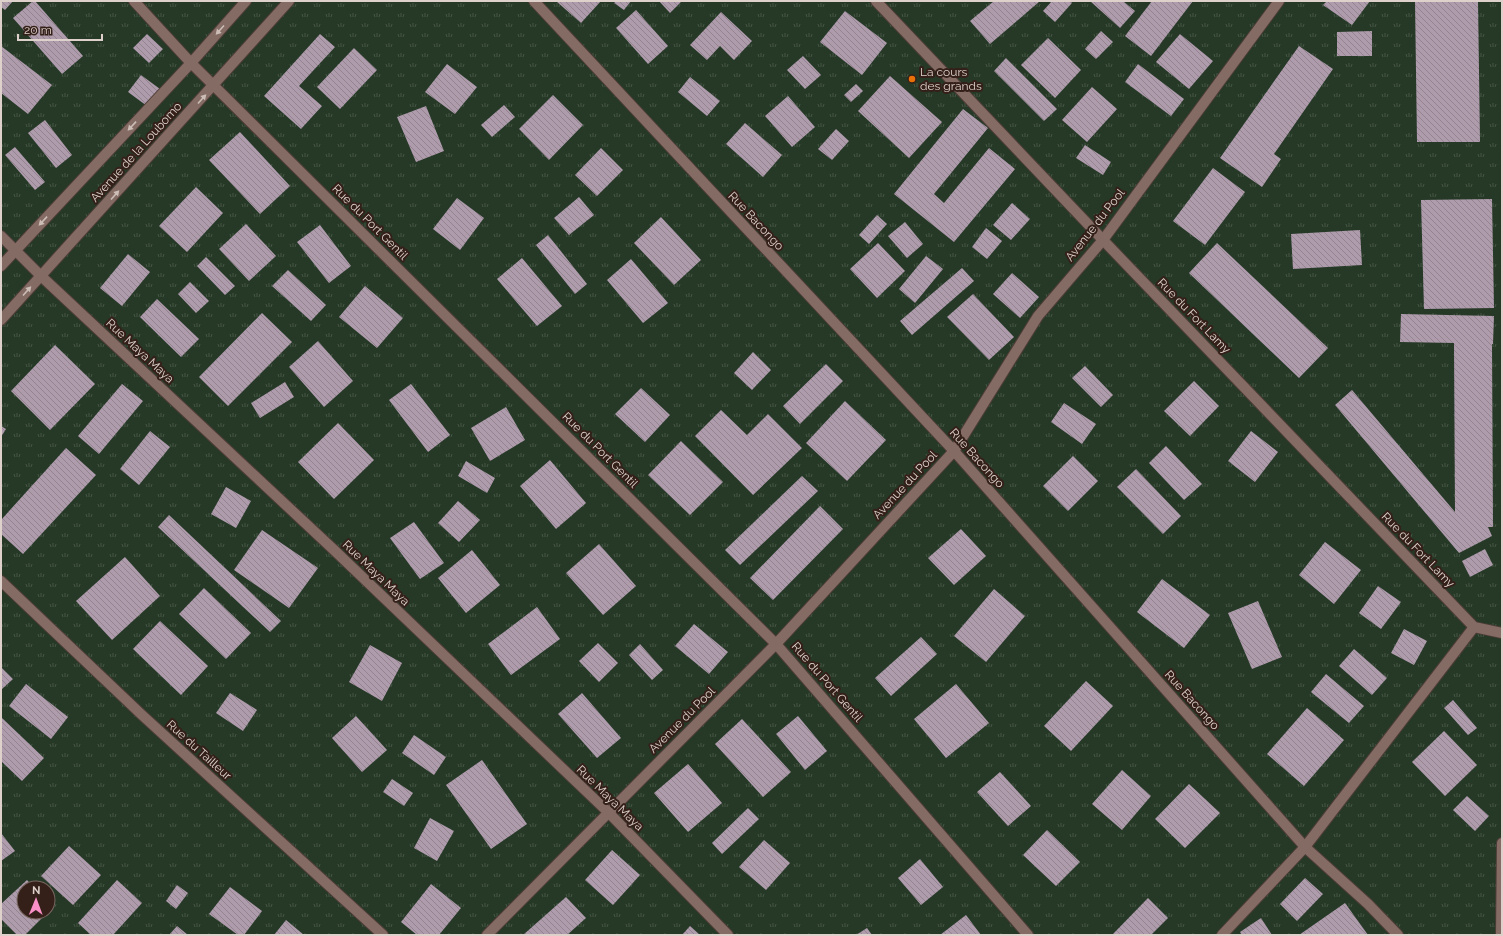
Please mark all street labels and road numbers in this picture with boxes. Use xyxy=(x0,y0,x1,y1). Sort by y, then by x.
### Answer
street label: Avenue de la Loubomo xyxy=(87,99,185,205)
street label: Rue du Port Gentil xyxy=(329,181,411,263)
street label: Avenue du Pool xyxy=(1062,186,1128,264)
street label: Rue Bacongo xyxy=(725,189,787,253)
street label: Rue du Fort Lamy xyxy=(1155,276,1234,357)
street label: Rue Maya Maya xyxy=(103,316,177,386)
street label: Rue du Port Gentil xyxy=(559,409,641,491)
street label: Rue Bacongo xyxy=(947,426,1007,490)
street label: Avenue du Pool xyxy=(870,448,941,522)
street label: Rue du Fort Lamy xyxy=(1379,510,1458,591)
street label: Rue Maya Maya xyxy=(340,538,412,608)
street label: Rue du Port Gentil xyxy=(789,639,866,725)
street label: Rue Bacongo xyxy=(1162,668,1222,732)
street label: Avenue du Pool xyxy=(646,684,718,756)
street label: Rue du Tailleur xyxy=(164,717,235,783)
street label: Rue Maya Maya xyxy=(574,763,646,833)

